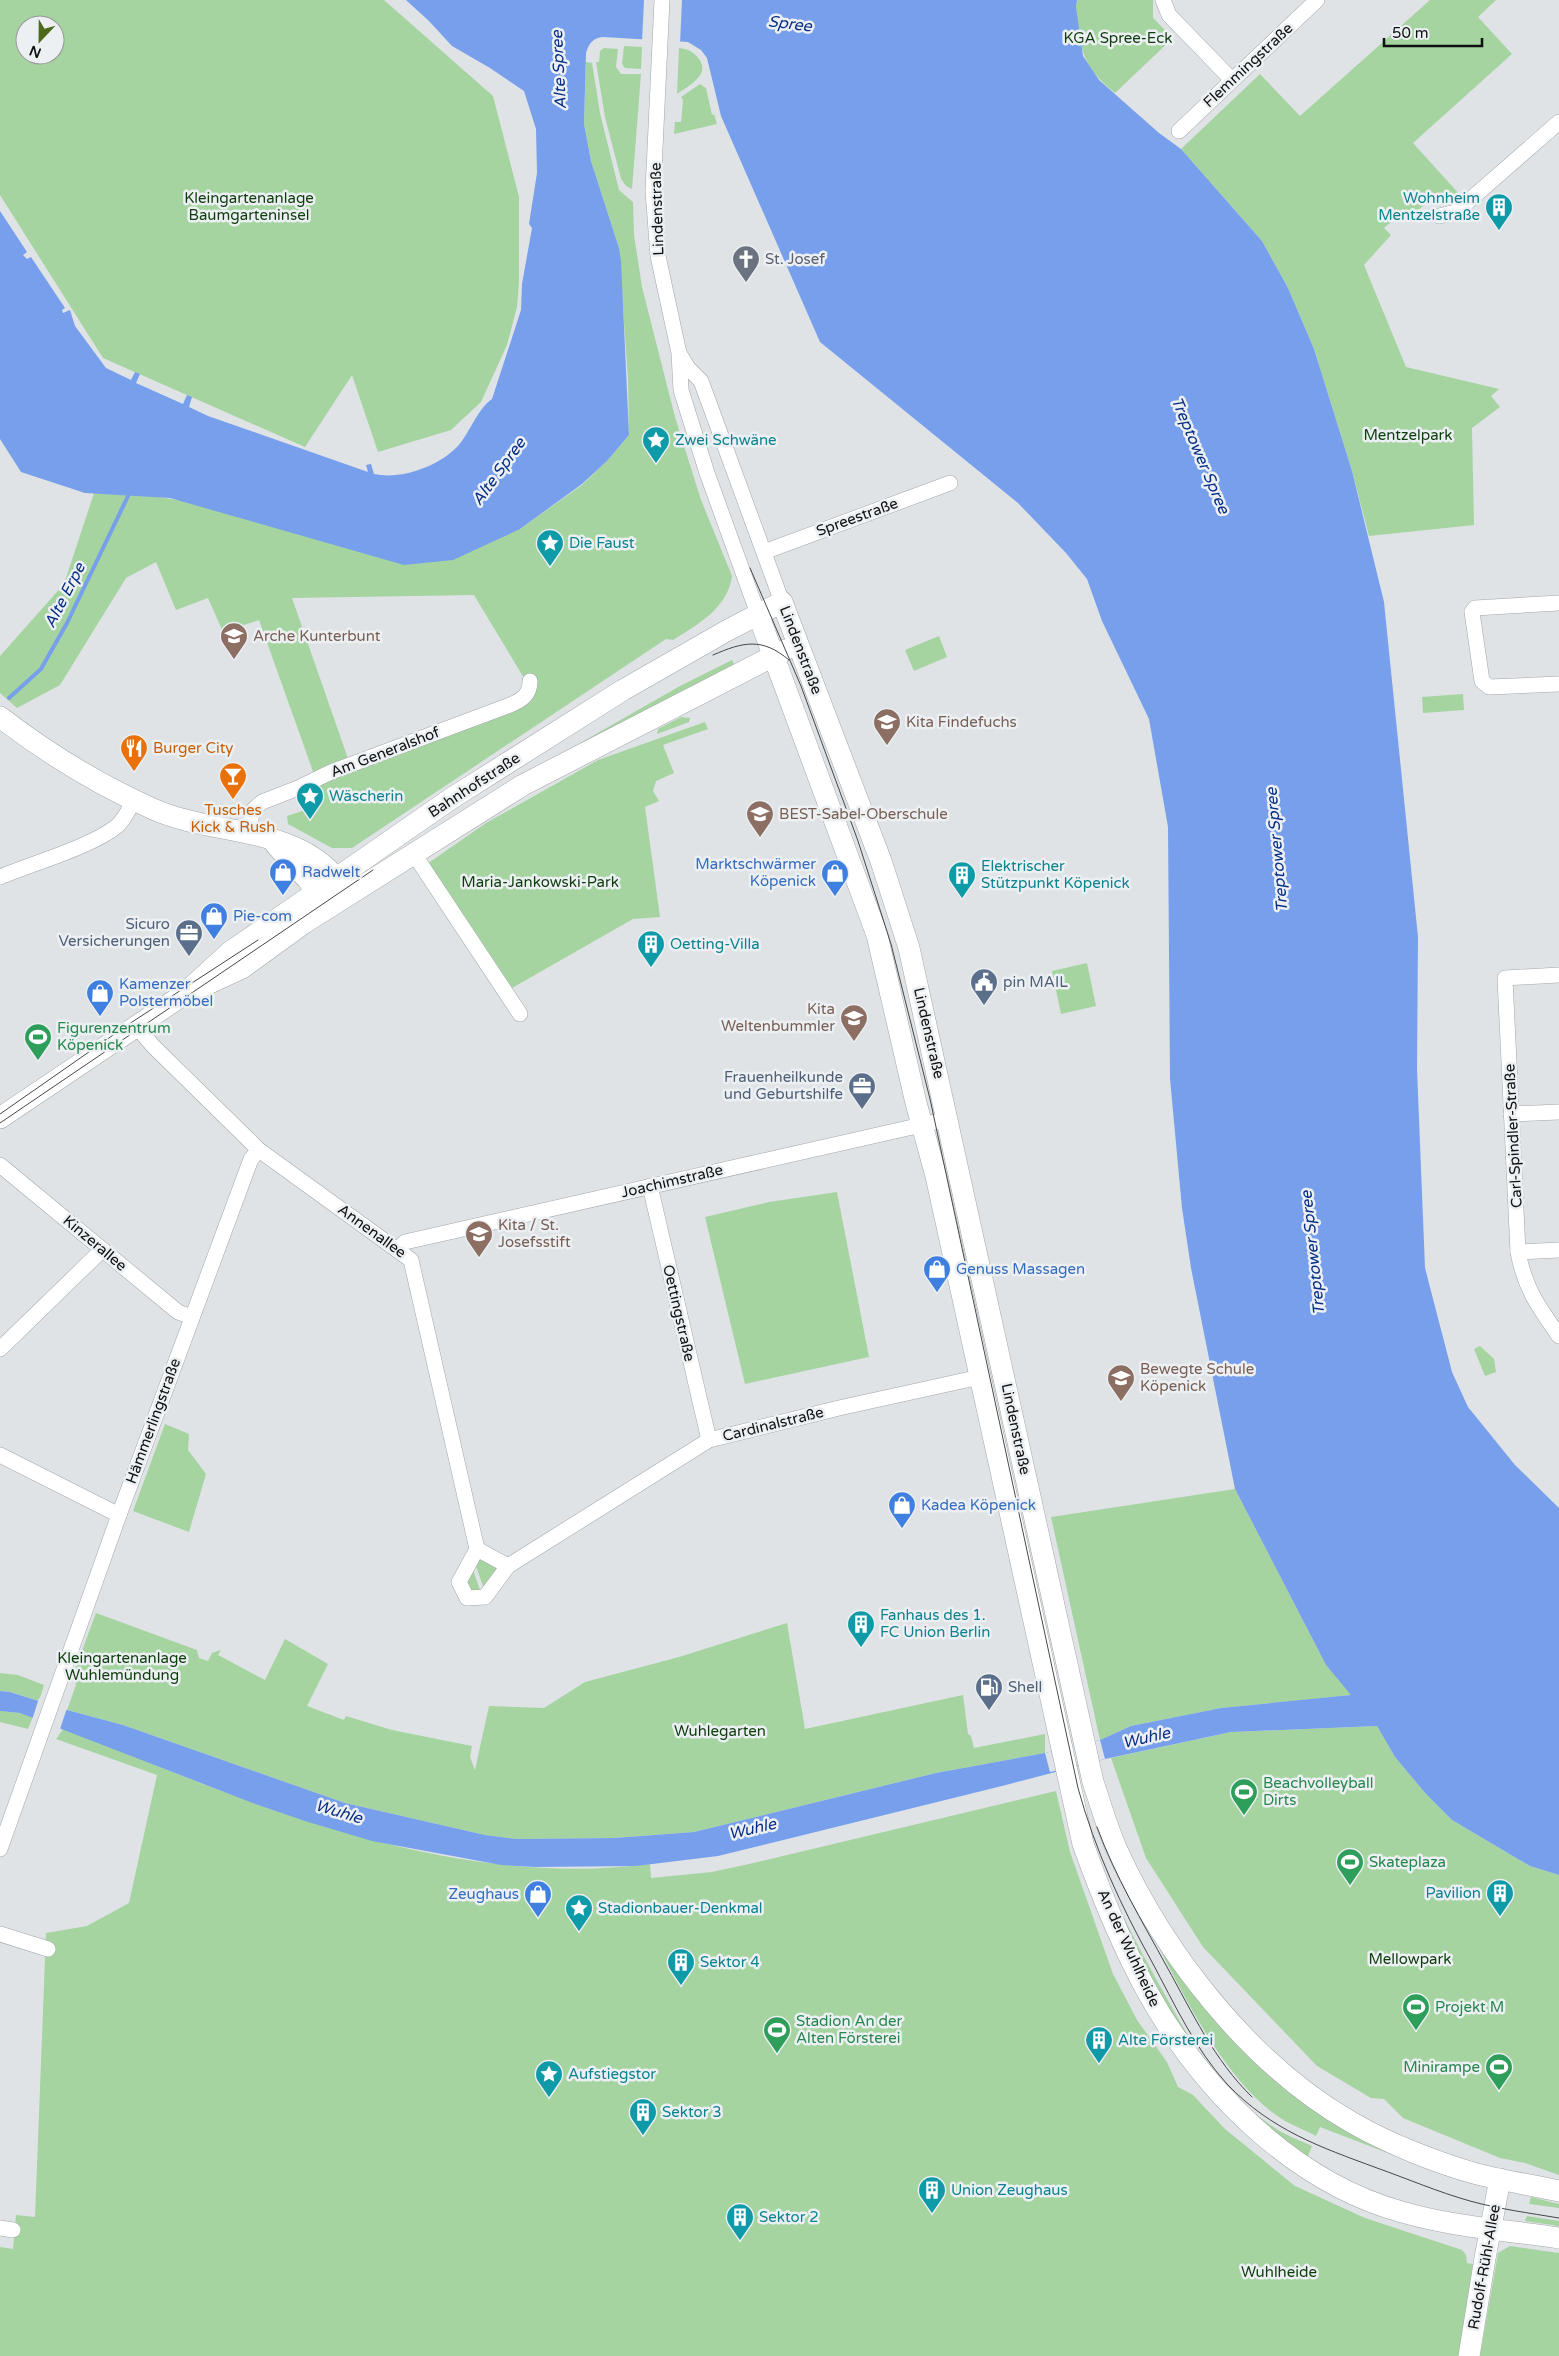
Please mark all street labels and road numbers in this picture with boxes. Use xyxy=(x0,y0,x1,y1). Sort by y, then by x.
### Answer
street label: Flemmingstraße xyxy=(1200,19,1296,111)
street label: Lindenstraße xyxy=(646,162,668,256)
street label: Spreestraße xyxy=(814,494,900,540)
street label: Lindenstraße xyxy=(776,603,826,697)
street label: Am Generalshof xyxy=(328,723,442,781)
street label: Bahnhofstraße xyxy=(425,749,523,821)
street label: Lindenstraße xyxy=(910,986,948,1080)
street label: Carl-Spindler-Straße xyxy=(1500,1063,1526,1209)
street label: Joachimstraße xyxy=(619,1161,725,1201)
street label: Annenallee xyxy=(334,1200,410,1262)
street label: Kinzerallee xyxy=(60,1211,130,1275)
street label: Oettingstraße xyxy=(659,1263,699,1363)
street label: Hämmerlingstraße xyxy=(122,1356,184,1486)
street label: Lindenstraße xyxy=(998,1382,1034,1476)
street label: Cardinalstraße xyxy=(721,1403,825,1445)
street label: An der Wuhlheide xyxy=(1094,1886,1164,2010)
street label: Rudolf-Rühl-Allee xyxy=(1464,2203,1504,2331)

